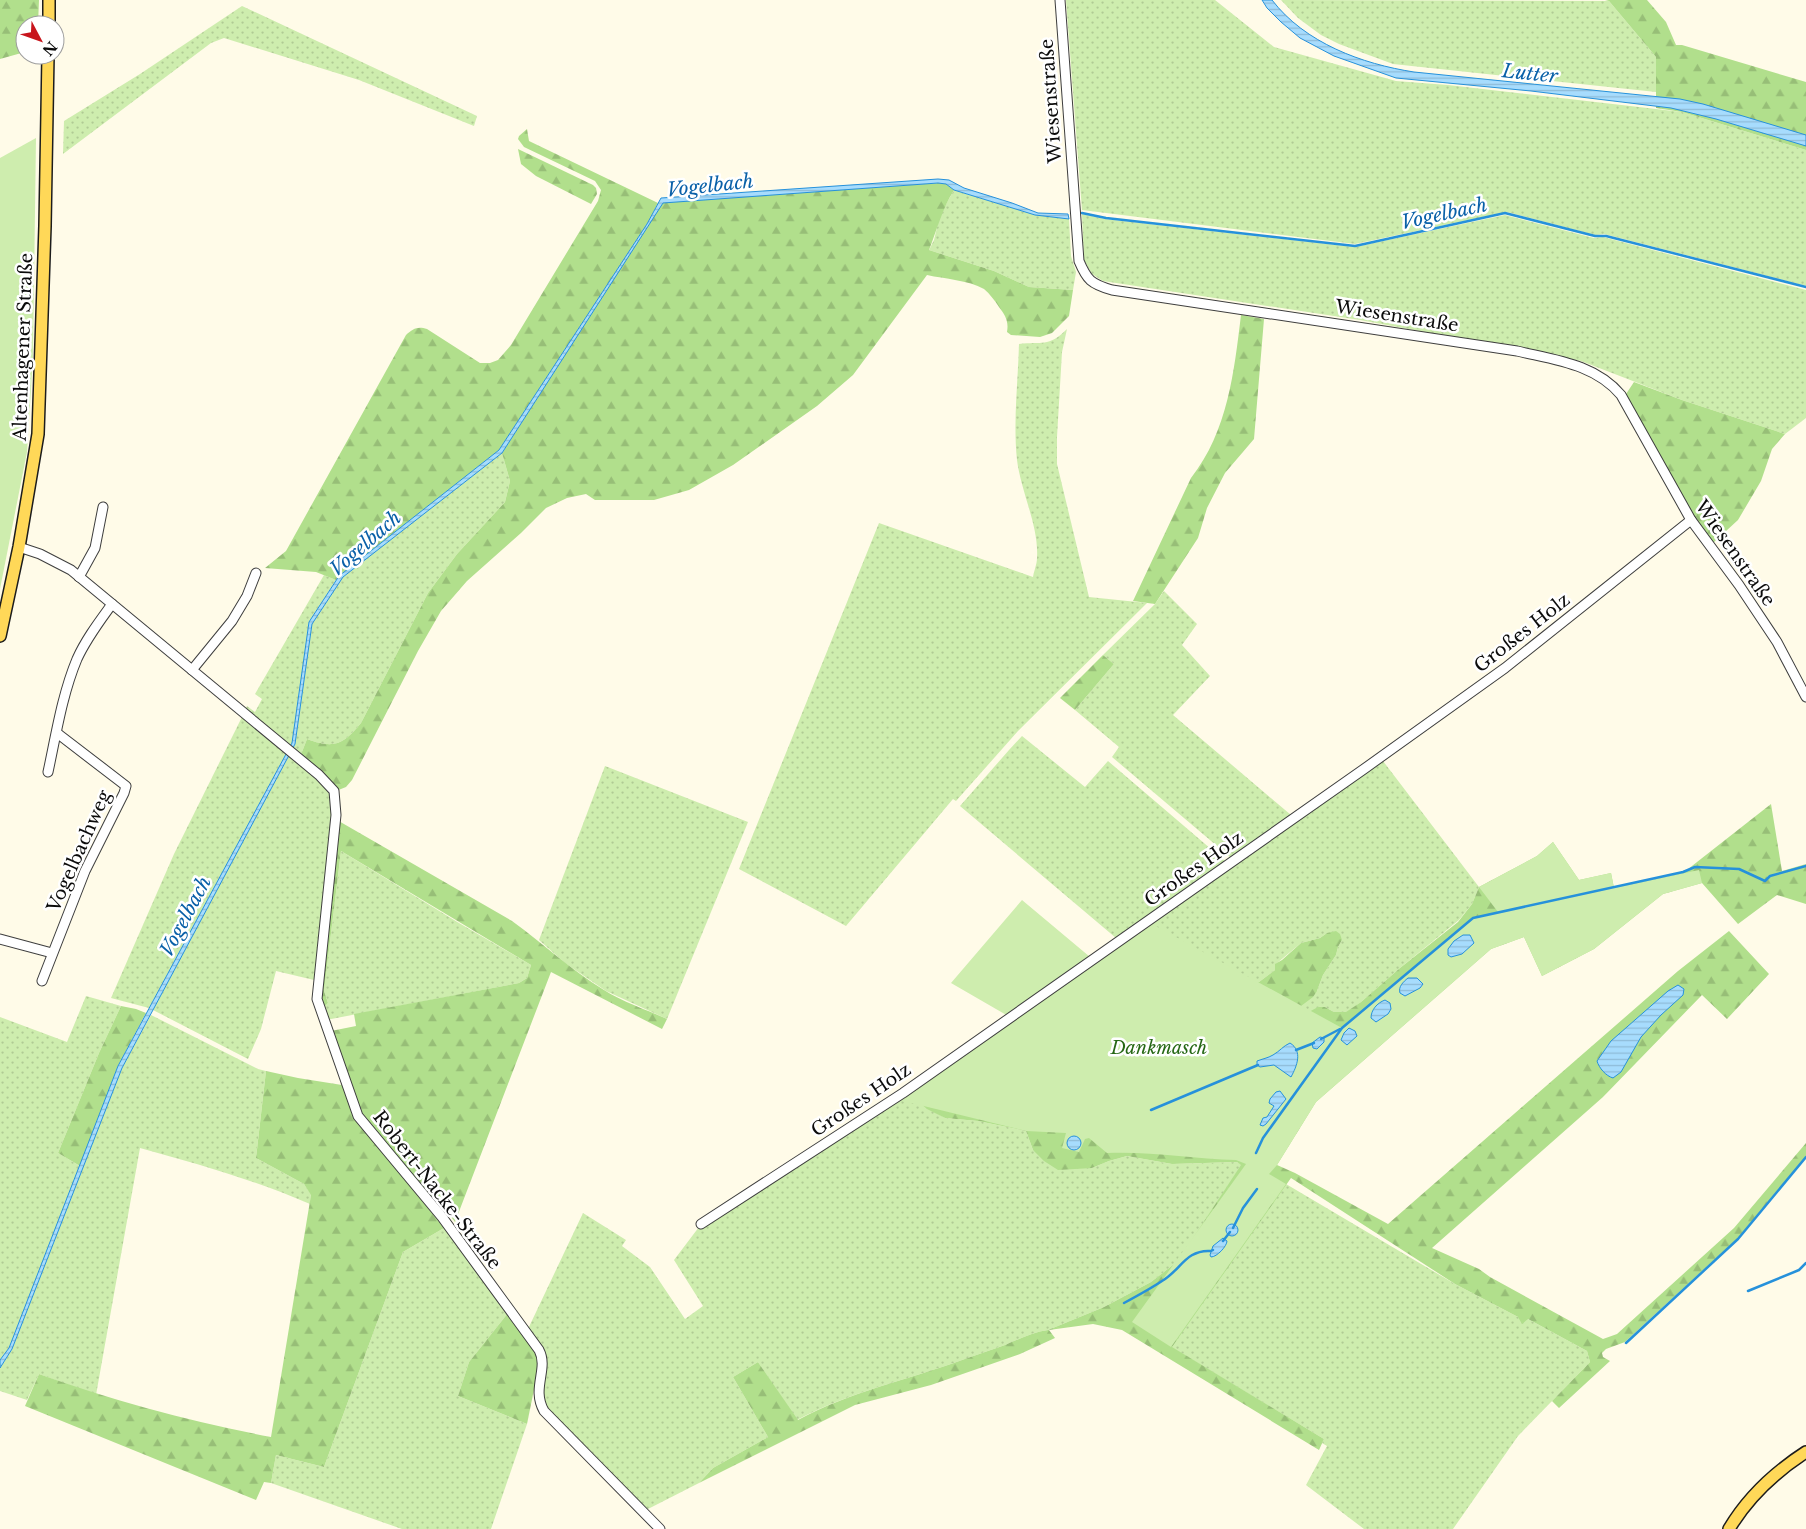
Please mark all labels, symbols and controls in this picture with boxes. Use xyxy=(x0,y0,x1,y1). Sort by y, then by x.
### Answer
north arrow xyxy=(15,15,65,65)
text: N xyxy=(39,38,61,59)
street label: Wiesenstraße xyxy=(1036,38,1066,165)
water label: Lutter xyxy=(1500,59,1560,88)
water label: Vogelbach xyxy=(666,169,755,201)
water label: Vogelbach xyxy=(1399,193,1489,234)
street label: Altenhagener Straße xyxy=(9,253,37,442)
street label: Wiesenstraße xyxy=(1333,295,1460,337)
street label: Wiesenstraße xyxy=(1690,495,1780,610)
water label: Vogelbach xyxy=(325,506,406,581)
street label: Großes Holz xyxy=(1470,589,1574,677)
street label: Vogelbachweg xyxy=(42,787,116,916)
street label: Großes Holz xyxy=(1140,827,1248,911)
water label: Vogelbach xyxy=(155,872,216,960)
park label: Dankmasch xyxy=(1110,1037,1207,1059)
street label: Großes Holz xyxy=(807,1059,915,1141)
street label: Robert-Nacke-Straße xyxy=(368,1106,506,1274)

